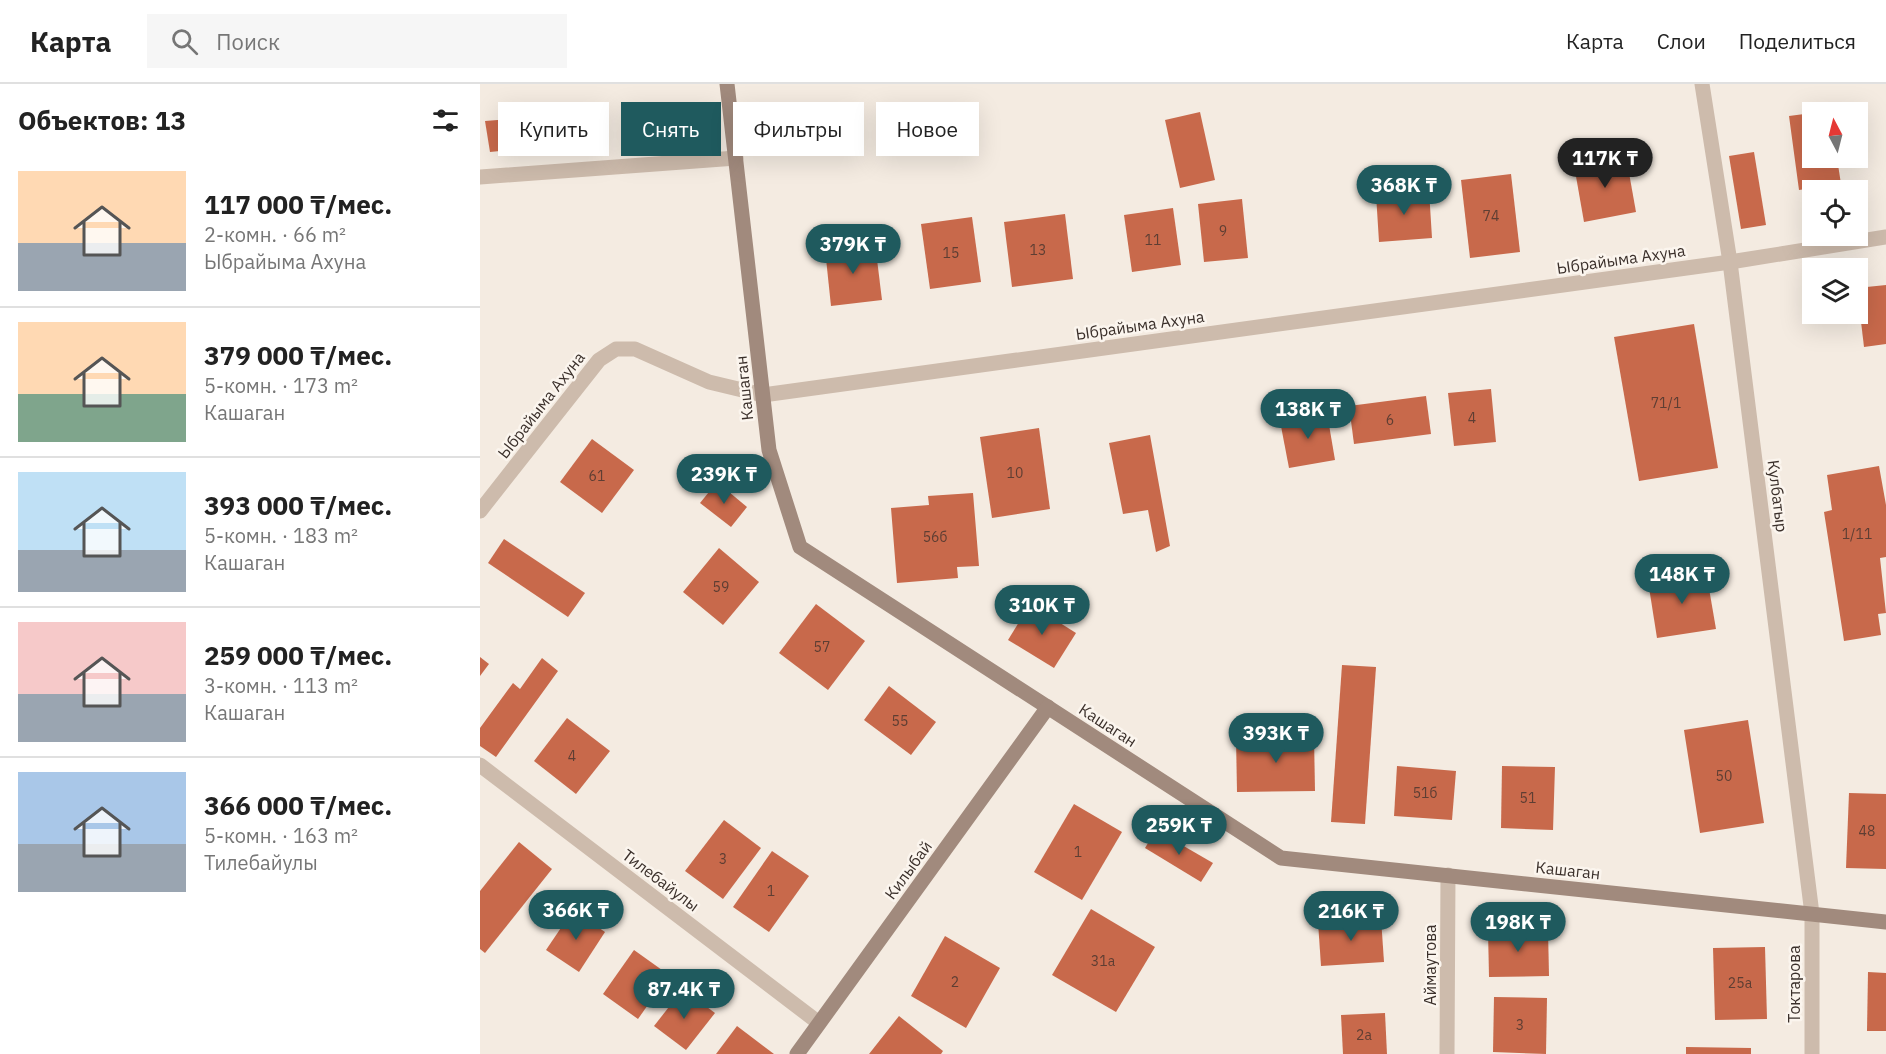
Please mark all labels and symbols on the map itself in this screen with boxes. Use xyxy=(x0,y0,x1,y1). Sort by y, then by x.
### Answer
north arrow xyxy=(1802,102,1868,168)
pin: 117K ₸ xyxy=(1556,138,1654,189)
pin: 368K ₸ xyxy=(1355,165,1453,216)
house number: 74 xyxy=(1483,207,1499,225)
house number: 9 xyxy=(1219,222,1227,240)
pin: 379K ₸ xyxy=(804,224,902,275)
house number: 11 xyxy=(1145,231,1161,249)
street label: Ыбрайыма Ахуна xyxy=(1555,240,1687,278)
house number: 13 xyxy=(1030,241,1046,259)
house number: 15 xyxy=(943,244,959,262)
street label: Ыбрайыма Ахуна xyxy=(1074,306,1206,344)
street label: Ыбрайыма Ахуна xyxy=(493,347,589,462)
street label: Кашаган xyxy=(731,355,757,421)
pin: 138K ₸ xyxy=(1259,389,1357,440)
house number: 71/1 xyxy=(1651,394,1681,412)
house number: 4 xyxy=(1468,409,1476,427)
house number: 6 xyxy=(1386,411,1394,429)
pin: 239K ₸ xyxy=(675,454,773,505)
street label: Кулбатыр xyxy=(1764,459,1792,533)
house number: 10 xyxy=(1007,464,1023,482)
house number: 61 xyxy=(589,467,605,485)
house number: 1/11 xyxy=(1842,525,1872,543)
house number: 56б xyxy=(923,528,947,546)
pin: 148K ₸ xyxy=(1633,554,1731,605)
house number: 59 xyxy=(713,578,729,596)
pin: 310K ₸ xyxy=(993,585,1091,636)
house number: 57 xyxy=(814,638,830,656)
street label: Кашаган xyxy=(1075,699,1141,751)
house number: 55 xyxy=(892,712,908,730)
pin: 393K ₸ xyxy=(1227,713,1325,764)
house number: 4 xyxy=(568,747,576,765)
house number: 50 xyxy=(1716,767,1732,785)
house number: 51б xyxy=(1413,784,1437,802)
house number: 51 xyxy=(1520,789,1536,807)
pin: 259K ₸ xyxy=(1130,805,1228,856)
house number: 48 xyxy=(1859,822,1875,840)
street label: Килыбай xyxy=(880,837,936,903)
house number: 1 xyxy=(1074,843,1082,861)
street label: Тилебайулы xyxy=(619,845,703,915)
house number: 3 xyxy=(719,850,727,868)
street label: Кашаган xyxy=(1535,857,1601,883)
house number: 1 xyxy=(767,882,775,900)
pin: 366K ₸ xyxy=(527,890,625,941)
pin: 216K ₸ xyxy=(1302,891,1400,942)
pin: 198K ₸ xyxy=(1469,902,1567,953)
street label: Аймаутова xyxy=(1420,924,1440,1006)
street label: Токтарова xyxy=(1784,945,1804,1023)
house number: 31а xyxy=(1091,952,1116,970)
pin: 87.4K ₸ xyxy=(629,969,739,1020)
house number: 2 xyxy=(951,973,959,991)
house number: 25а xyxy=(1728,974,1753,992)
house number: 3 xyxy=(1516,1016,1524,1034)
house number: 2а xyxy=(1356,1026,1372,1044)

